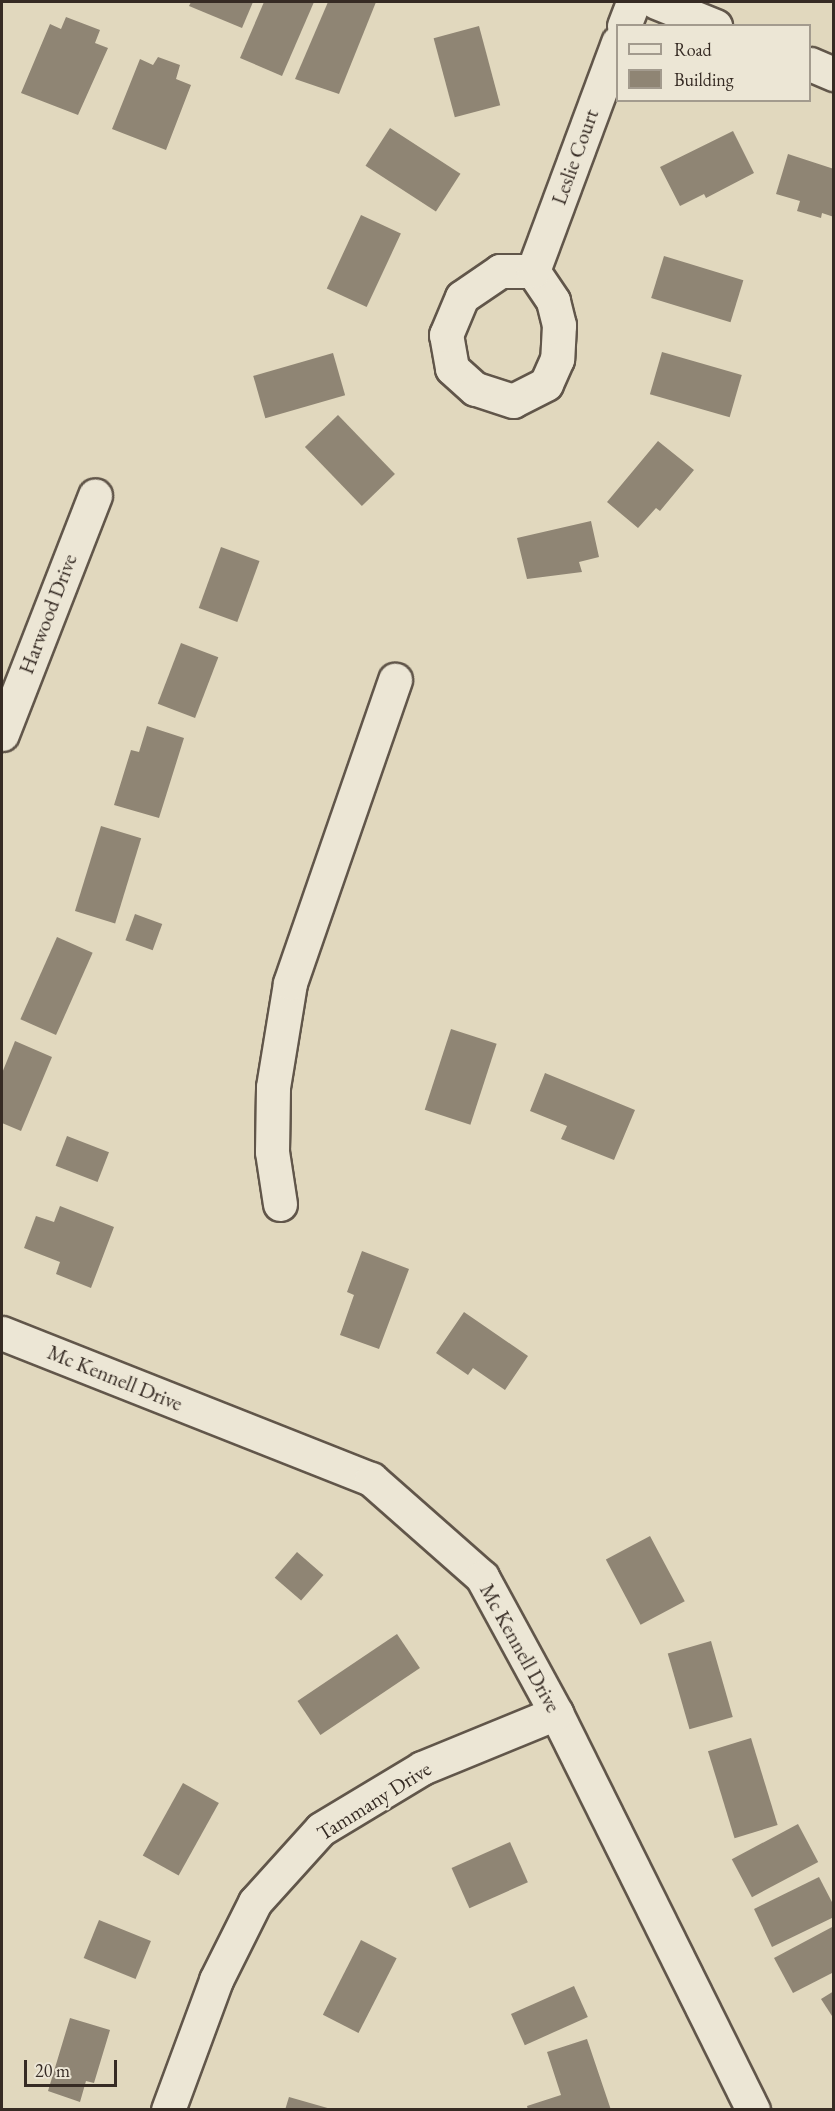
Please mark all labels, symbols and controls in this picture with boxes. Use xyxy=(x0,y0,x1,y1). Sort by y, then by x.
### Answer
legend xyxy=(616,24,811,102)
text: Road xyxy=(674,38,712,61)
text: Building xyxy=(674,68,734,91)
street label: Leslie Court xyxy=(546,106,604,208)
street label: Harwood Drive xyxy=(14,550,82,678)
street label: Mc Kennell Drive xyxy=(44,1339,186,1417)
street label: Mc Kennell Drive xyxy=(474,1579,566,1717)
street label: Tammany Drive xyxy=(312,1756,436,1846)
scale bar xyxy=(27,2048,120,2086)
text: 20 m xyxy=(35,2059,70,2082)

